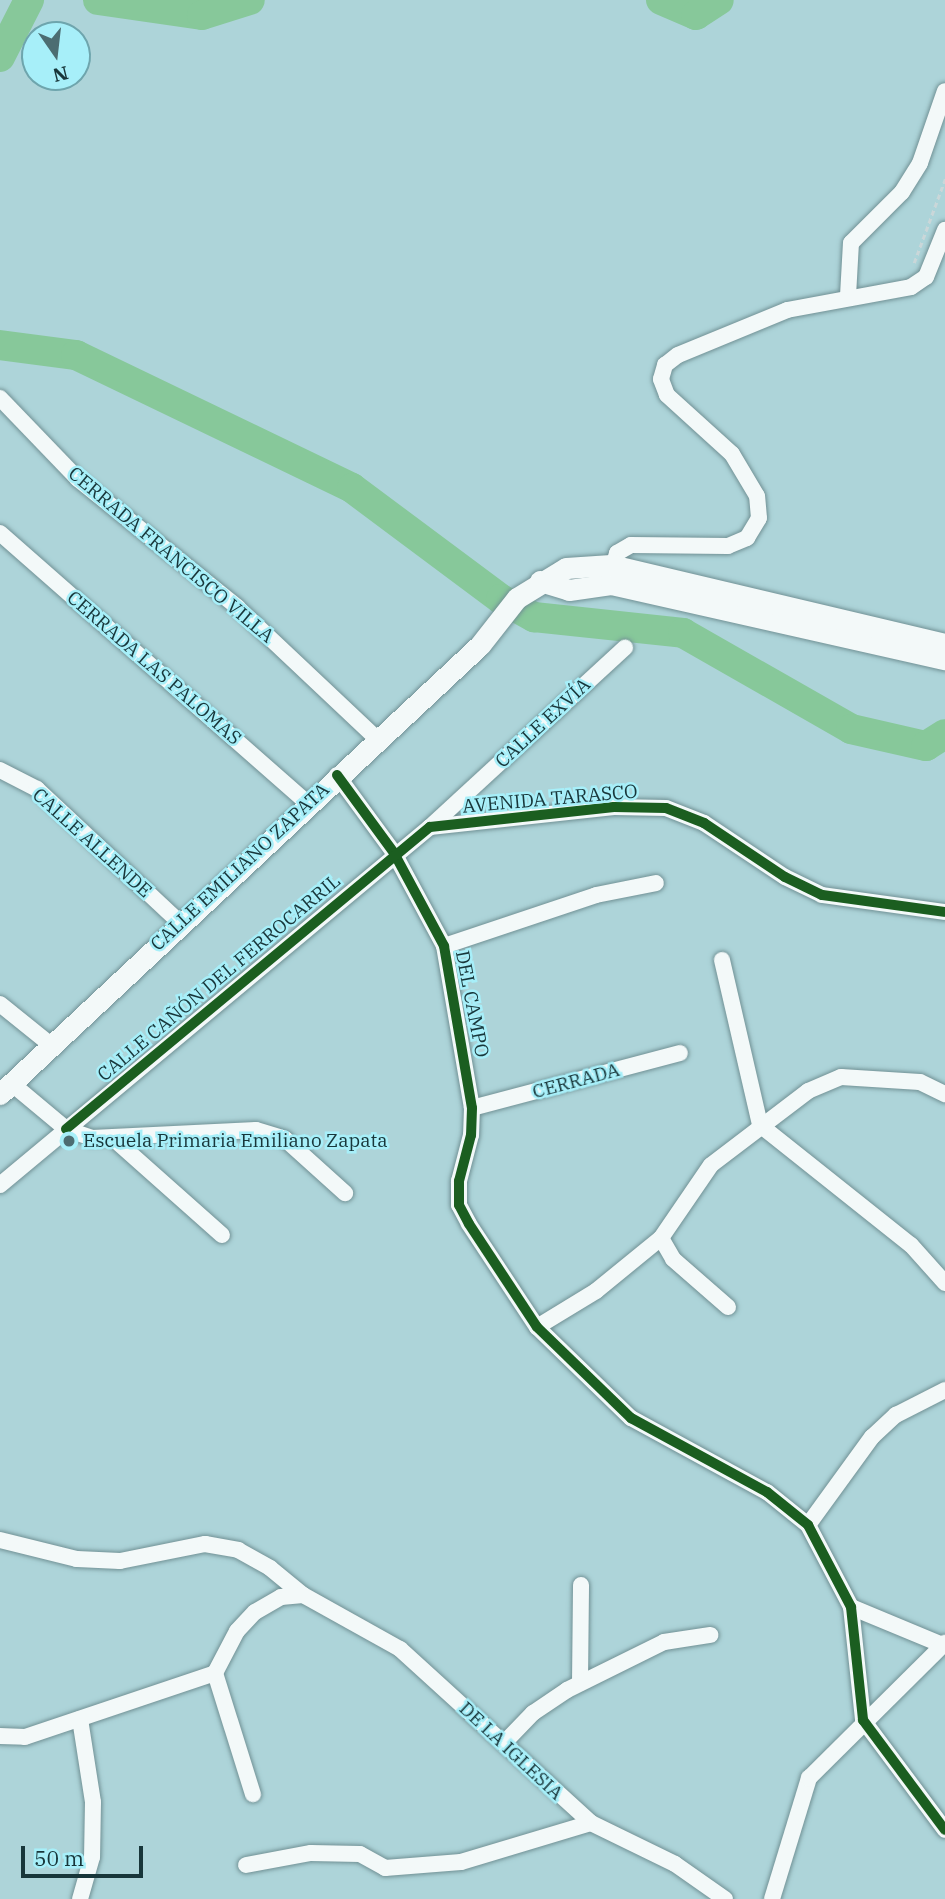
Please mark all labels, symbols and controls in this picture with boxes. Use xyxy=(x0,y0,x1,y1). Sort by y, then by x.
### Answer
north arrow xyxy=(21,21,91,91)
text: N xyxy=(50,61,71,88)
street label: CERRADA FRANCISCO VILLA xyxy=(64,462,278,648)
street label: CERRADA LAS PALOMAS xyxy=(62,586,246,750)
street label: CALLE EXVÍA xyxy=(491,673,595,773)
street label: CALLE EMILIANO ZAPATA xyxy=(146,778,334,956)
street label: AVENIDA TARASCO xyxy=(461,780,639,818)
street label: CALLE ALLENDE xyxy=(28,784,156,902)
street label: CALLE CAÑÓN DEL FERROCARRIL xyxy=(93,870,345,1086)
street label: DEL CAMPO xyxy=(450,949,494,1059)
street label: CERRADA xyxy=(530,1058,622,1104)
place label: Escuela Primaria Emiliano Zapata xyxy=(83,1130,388,1152)
marker: Escuela Primaria Emiliano Zapata xyxy=(61,1133,77,1149)
street label: DE LA IGLESIA xyxy=(454,1697,568,1805)
scale bar xyxy=(24,1832,147,1876)
text: 50 m xyxy=(34,1844,84,1872)

